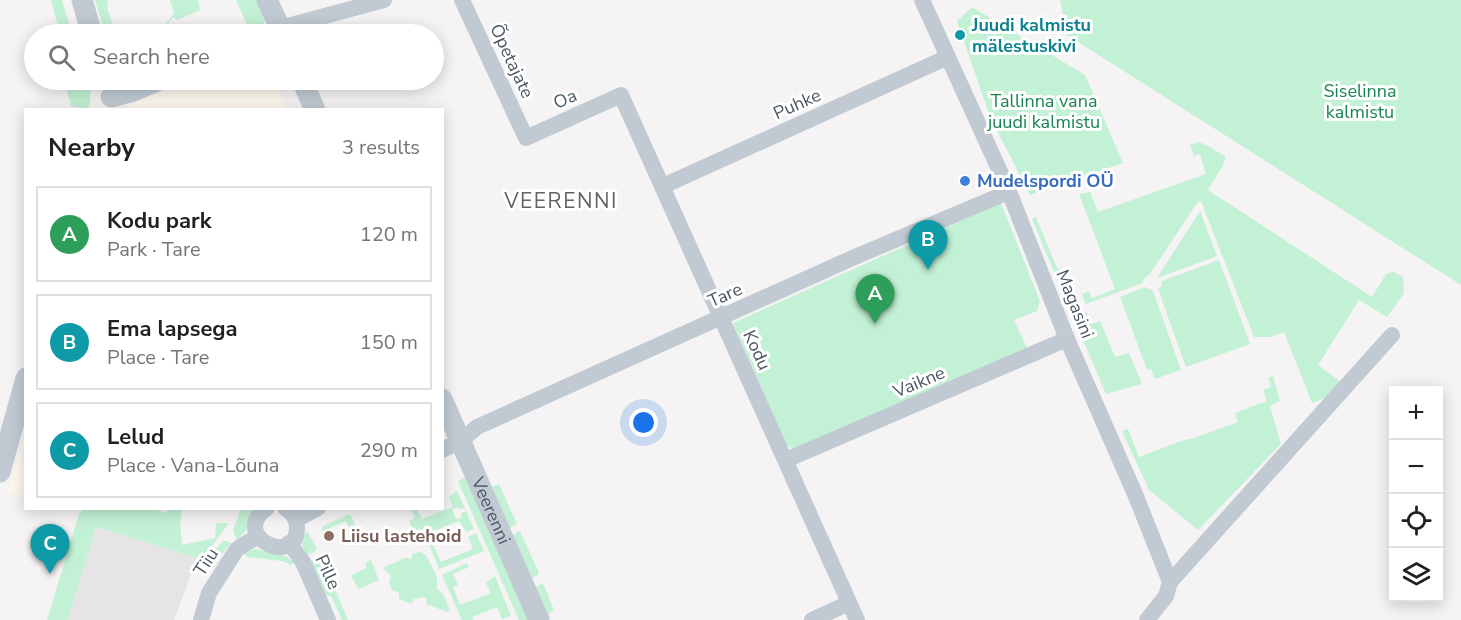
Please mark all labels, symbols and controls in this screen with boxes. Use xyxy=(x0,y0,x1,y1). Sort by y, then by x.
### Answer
place label: Juudi kalmistu mälestuskivi xyxy=(971,13,1091,58)
street label: Õpetajate xyxy=(484,20,540,102)
search box xyxy=(24,24,444,90)
marker: Juudi kalmistu mälestuskivi xyxy=(953,28,967,42)
icon: search xyxy=(45,41,78,74)
text: Search here xyxy=(93,42,210,72)
park label: Siselinna kalmistu xyxy=(1324,79,1396,124)
street label: Oa xyxy=(549,83,581,115)
street label: Puhke xyxy=(769,83,825,125)
park label: Tallinna vana juudi kalmistu xyxy=(986,89,1100,134)
text: Nearby xyxy=(48,130,135,165)
text: 3 results xyxy=(342,134,420,161)
place label: Mudelspordi OÜ xyxy=(977,169,1114,193)
marker: Mudelspordi OÜ xyxy=(958,174,972,188)
district label: VEERENNI xyxy=(503,187,618,215)
text: Kodu park xyxy=(107,206,212,236)
pin: B xyxy=(908,220,948,270)
text: A xyxy=(62,221,77,248)
text: 120 m xyxy=(360,221,418,248)
text: Park · Tare xyxy=(107,236,201,263)
street label: Magasini xyxy=(1050,266,1100,342)
pin: A xyxy=(856,274,894,324)
street label: Tare xyxy=(704,277,746,313)
text: Ema lapsega xyxy=(107,314,238,344)
street label: Kodu xyxy=(737,326,777,374)
text: B xyxy=(63,329,76,356)
text: 150 m xyxy=(360,329,418,356)
text: Place · Tare xyxy=(107,344,210,371)
street label: Vaikne xyxy=(889,360,948,404)
map controls xyxy=(1389,386,1443,602)
button: + xyxy=(1389,386,1443,440)
your location xyxy=(629,408,658,437)
text: Lelud xyxy=(107,422,164,452)
text: C xyxy=(63,437,76,464)
text: 290 m xyxy=(360,437,418,464)
button: − xyxy=(1389,440,1443,494)
text: Place · Vana-Lõuna xyxy=(107,452,279,479)
street label: Veerenni xyxy=(465,472,516,548)
button: locate xyxy=(1389,494,1443,548)
pin: C xyxy=(31,524,70,574)
place label: Liisu lastehoid xyxy=(341,524,462,548)
marker: Liisu lastehoid xyxy=(322,529,336,543)
street label: Tiiu xyxy=(188,543,224,581)
button: layers xyxy=(1389,548,1443,602)
street label: Pille xyxy=(310,551,346,593)

